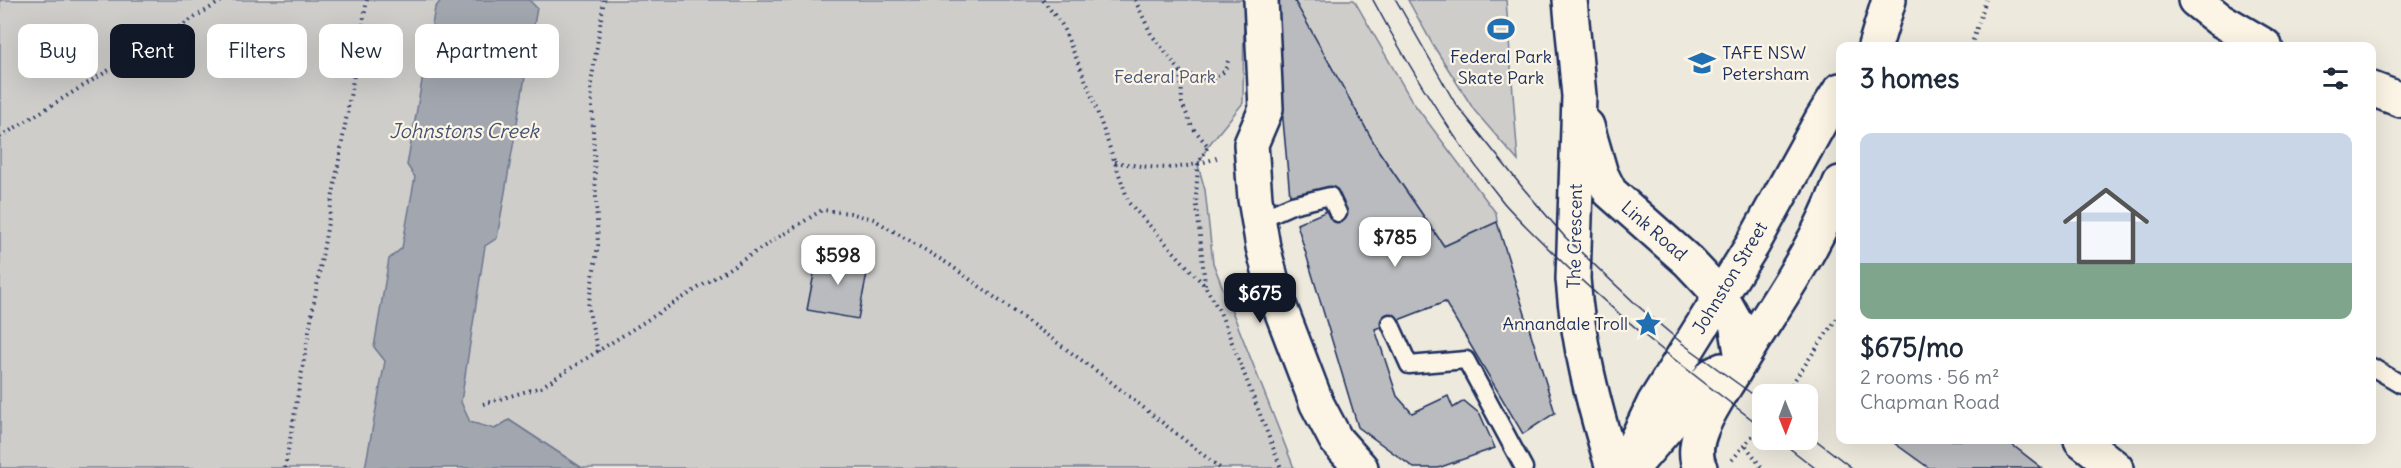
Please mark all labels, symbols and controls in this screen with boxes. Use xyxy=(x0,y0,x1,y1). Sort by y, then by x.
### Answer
sports icon: Federal Park Skate Park xyxy=(1486,14,1516,44)
chip: Buy xyxy=(18,24,98,78)
chip: Rent xyxy=(110,24,195,78)
chip: Filters xyxy=(207,24,307,78)
chip: New xyxy=(319,24,403,78)
chip: Apartment xyxy=(415,24,559,78)
place label: TAFE NSW Petersham xyxy=(1722,41,1810,85)
place label: Federal Park Skate Park xyxy=(1450,45,1552,89)
school or university icon: TAFE NSW Petersham xyxy=(1687,48,1717,78)
text: 3 homes xyxy=(1860,62,1959,95)
icon: filters xyxy=(2319,62,2352,95)
park label: Federal Park xyxy=(1114,65,1216,88)
water label: Johnstons Creek xyxy=(389,118,540,143)
icon: home xyxy=(2052,172,2160,280)
street label: The Crescent xyxy=(1562,183,1587,289)
street label: Link Road xyxy=(1617,196,1692,266)
pin: $785 xyxy=(1359,217,1431,268)
street label: Johnston Street xyxy=(1687,217,1772,338)
text: $785 xyxy=(1373,224,1417,249)
pin: $598 xyxy=(802,235,874,286)
text: $598 xyxy=(815,242,861,267)
pin: $675 xyxy=(1224,273,1296,324)
text: $675 xyxy=(1238,280,1282,305)
place icon: Annandale Troll xyxy=(1633,309,1663,339)
place label: Annandale Troll xyxy=(1502,312,1628,335)
text: $675/mo xyxy=(1860,331,1964,364)
text: 2 rooms · 56 m² xyxy=(1860,364,2000,389)
north arrow xyxy=(1752,384,1818,450)
map controls xyxy=(1752,384,1818,450)
text: Chapman Road xyxy=(1860,389,2000,414)

